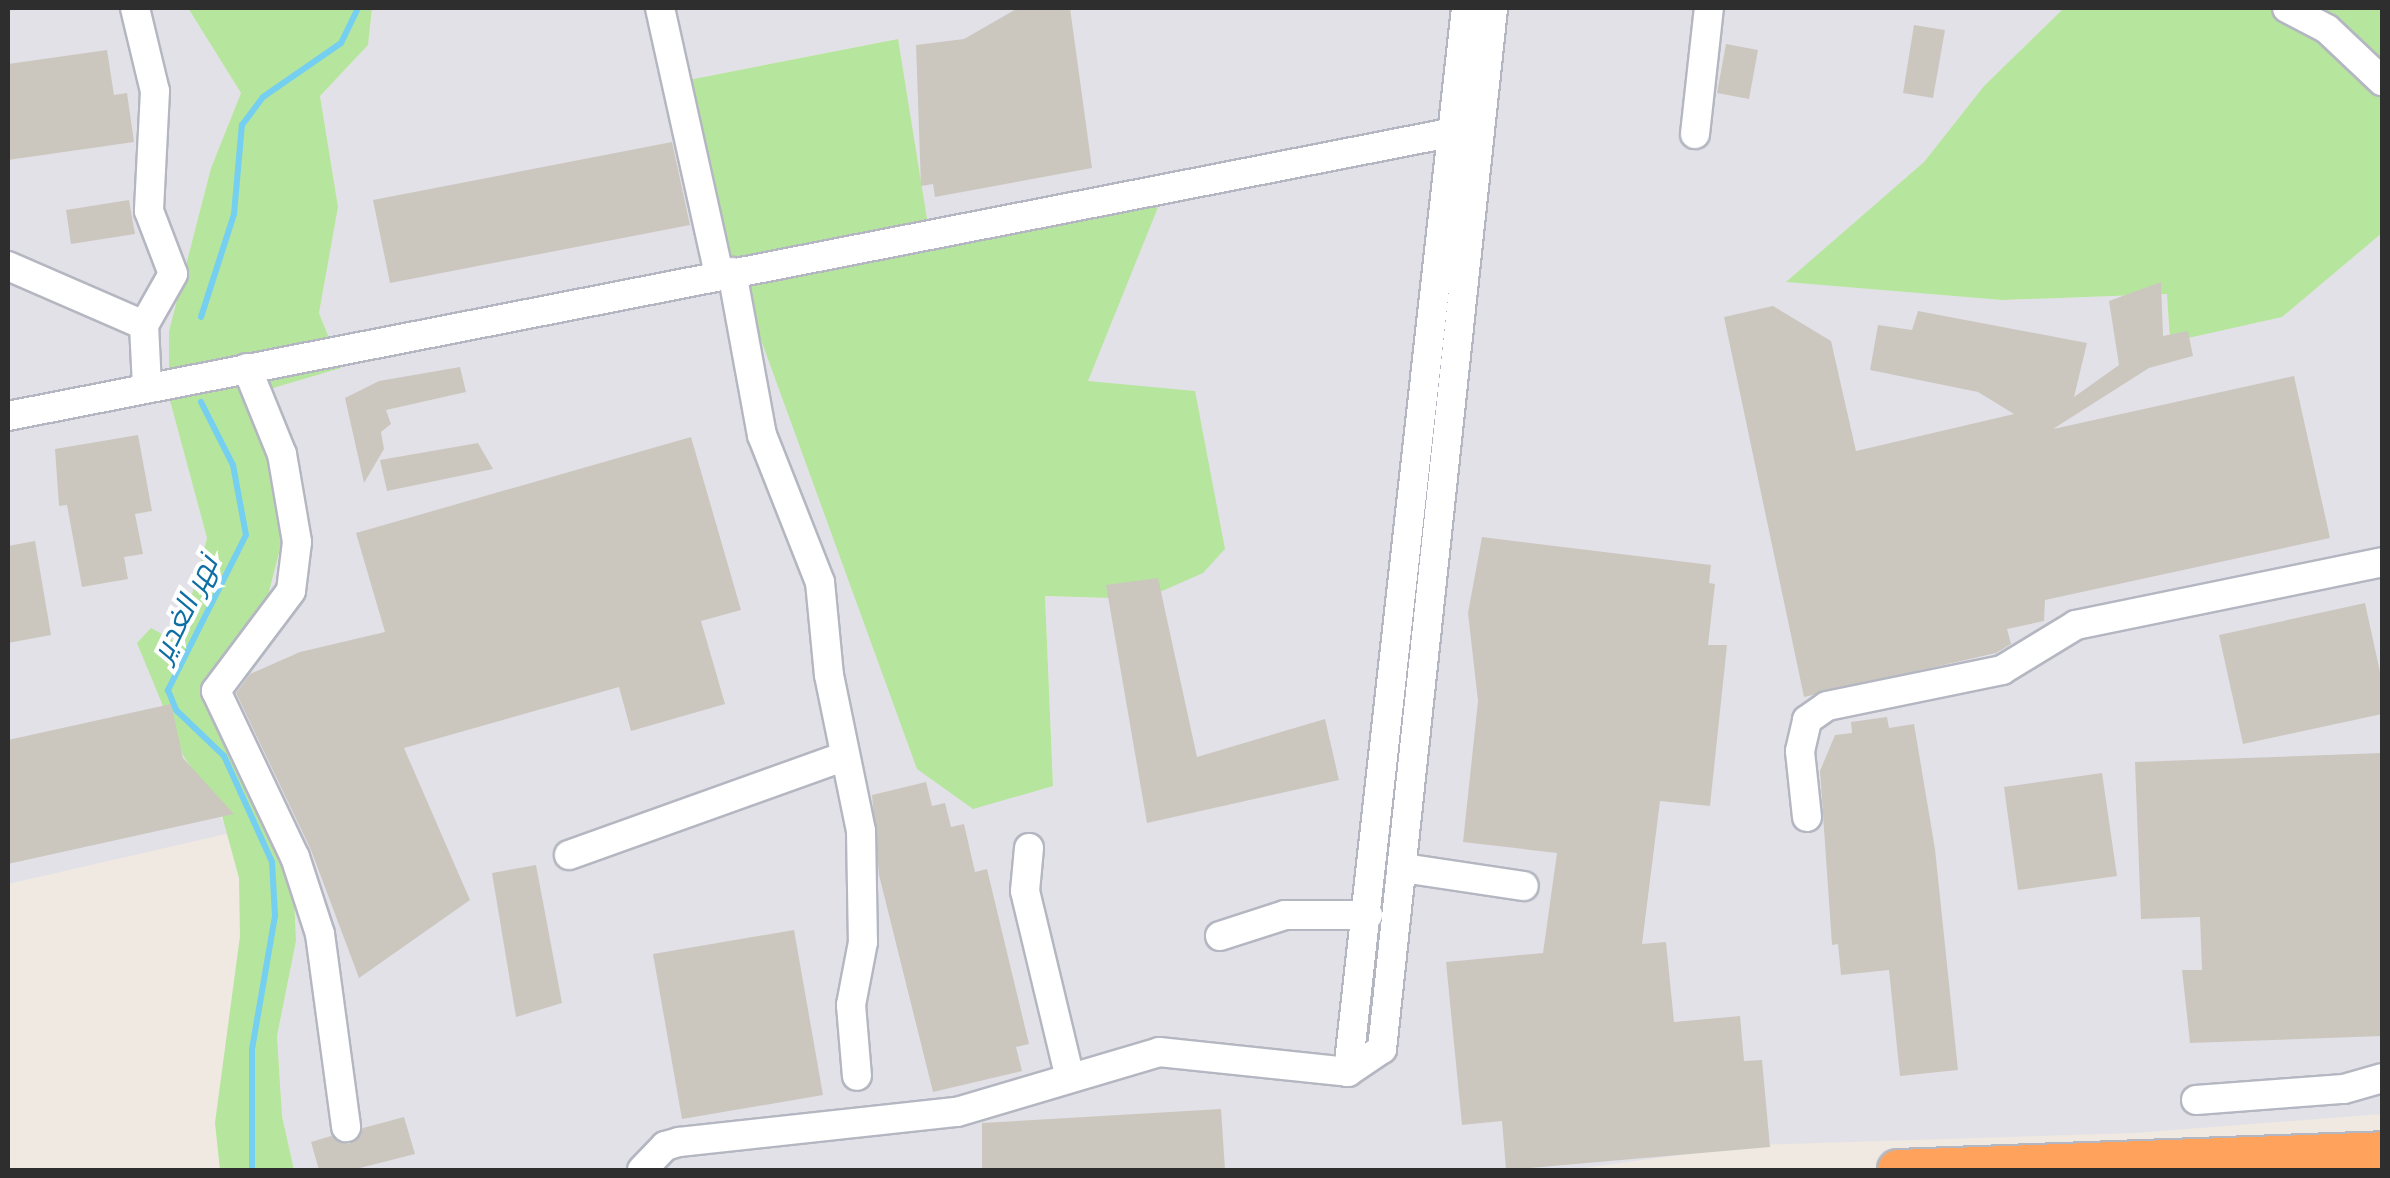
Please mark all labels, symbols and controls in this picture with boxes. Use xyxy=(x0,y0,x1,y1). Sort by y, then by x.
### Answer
water label: نهر الغدير xyxy=(143,549,225,667)

